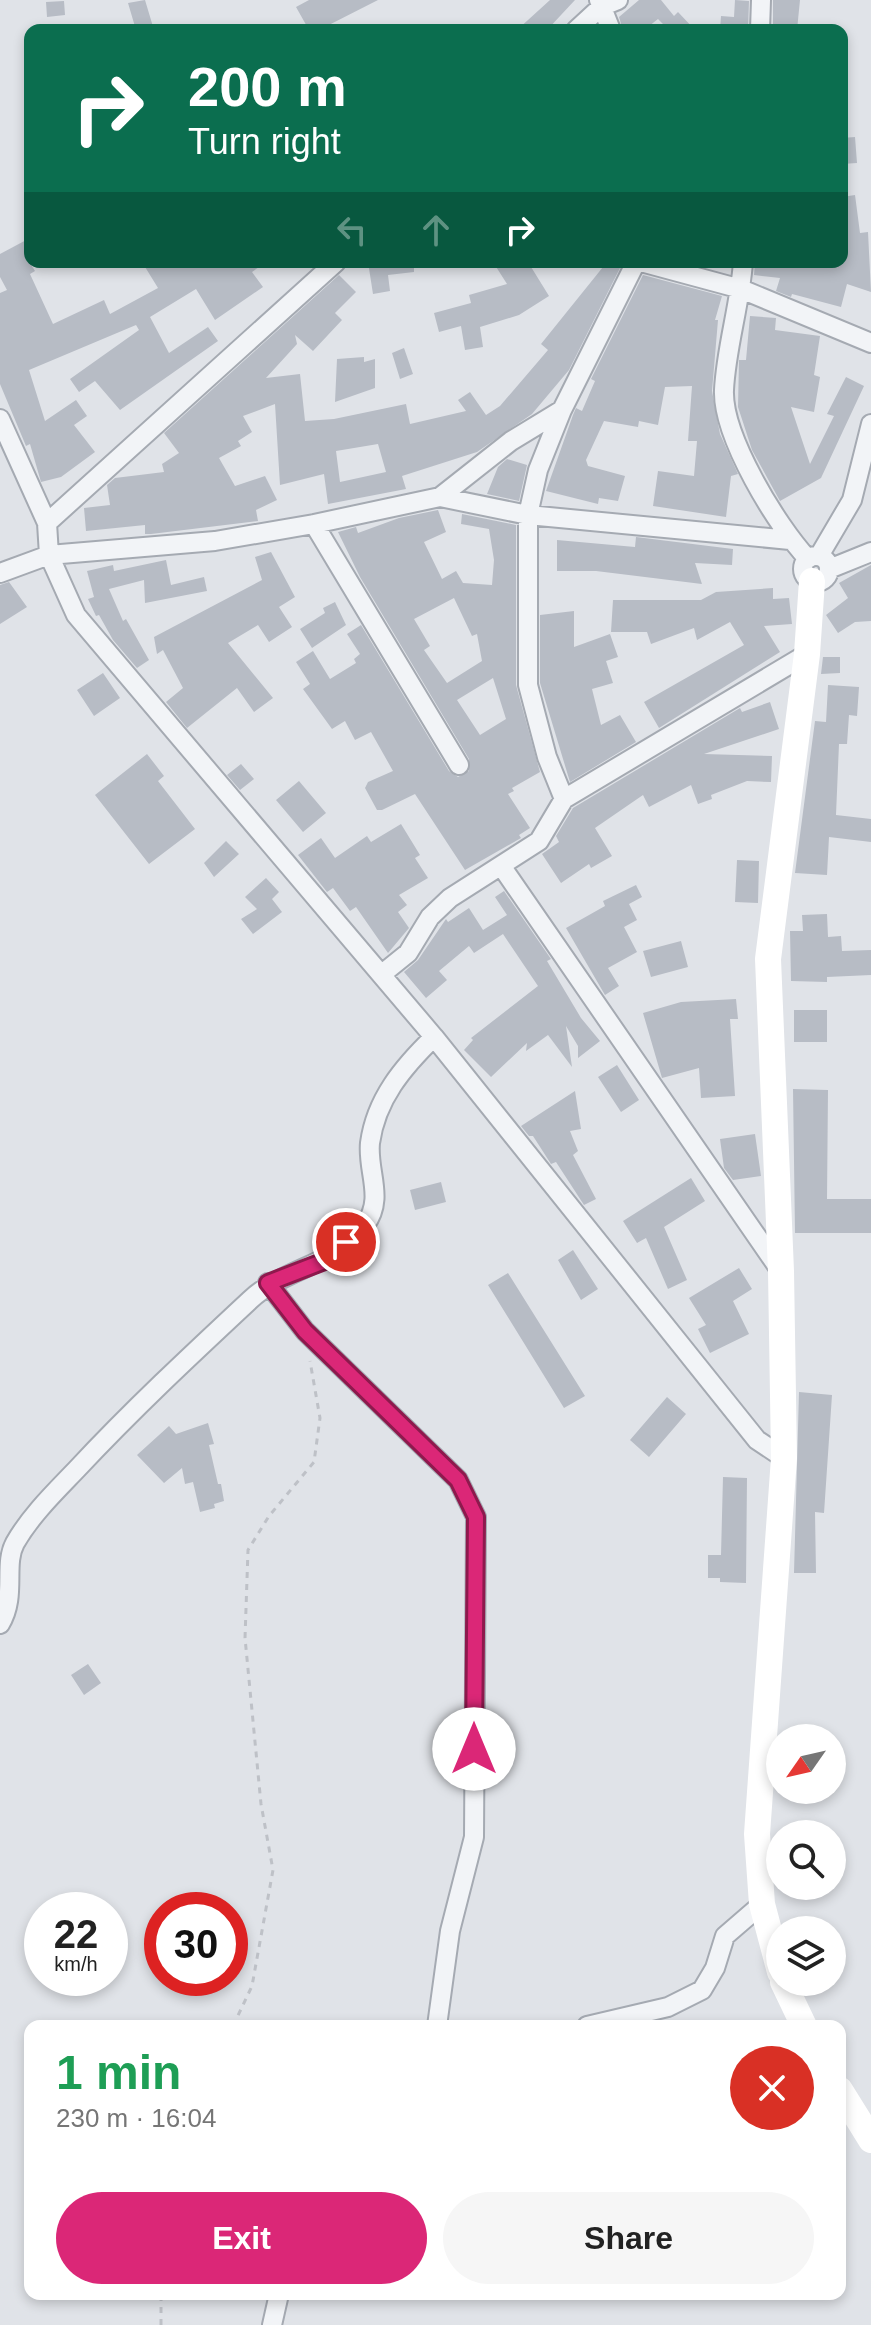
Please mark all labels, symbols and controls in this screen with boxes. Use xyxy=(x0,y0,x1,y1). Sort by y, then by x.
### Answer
text: 200 m xyxy=(188,55,347,118)
icon: right xyxy=(56,56,160,160)
text: Turn right xyxy=(188,121,341,162)
icon: left xyxy=(330,208,374,252)
icon: ahead xyxy=(414,208,458,252)
icon: right xyxy=(498,208,542,252)
pin xyxy=(312,1208,380,1276)
icon: arrive xyxy=(324,1220,368,1264)
position arrow xyxy=(432,1707,516,1791)
north arrow xyxy=(766,1724,846,1804)
map controls xyxy=(766,1724,846,1996)
button: search xyxy=(766,1820,846,1900)
speed limit sign: 30 xyxy=(144,1892,248,1996)
text: 22 xyxy=(54,1912,98,1956)
button: layers xyxy=(766,1916,846,1996)
text: km/h xyxy=(54,1953,98,1975)
text: 1 min xyxy=(56,2046,181,2099)
button: close xyxy=(730,2046,814,2130)
text: 230 m · 16:04 xyxy=(56,2103,216,2133)
button: Exit xyxy=(56,2192,427,2284)
button: Share xyxy=(443,2192,814,2284)

